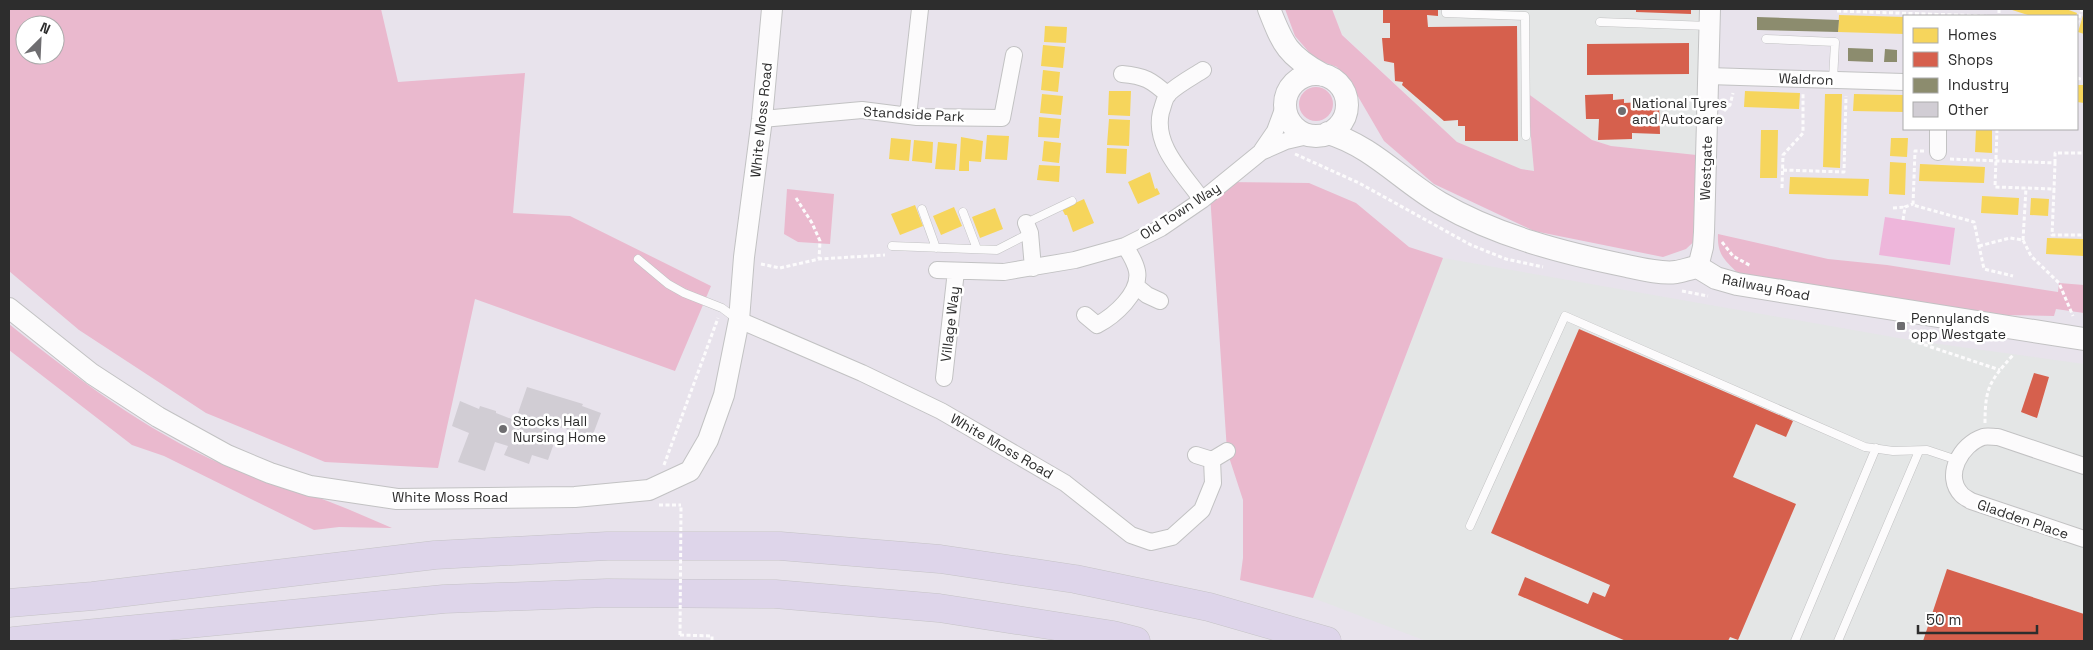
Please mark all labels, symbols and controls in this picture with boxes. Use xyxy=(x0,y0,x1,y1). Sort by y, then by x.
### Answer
north arrow xyxy=(15,15,65,65)
legend xyxy=(1903,15,2078,130)
text: N xyxy=(37,18,53,38)
text: Homes xyxy=(1948,25,1997,44)
text: Shops xyxy=(1948,50,1993,69)
street label: White Moss Road xyxy=(746,61,776,179)
street label: Waldron xyxy=(1778,69,1834,89)
text: Industry xyxy=(1948,75,2009,94)
place label: National Tyres and Autocare xyxy=(1632,94,1727,128)
text: Other xyxy=(1948,100,1989,119)
street label: Standside Park xyxy=(863,102,966,126)
marker: National Tyres and Autocare xyxy=(1616,105,1628,117)
street label: Westgate xyxy=(1696,135,1716,201)
street label: Old Town Way xyxy=(1136,178,1224,244)
street label: Railway Road xyxy=(1720,270,1812,304)
street label: Village Way xyxy=(936,285,964,363)
place label: Pennylands opp Westgate xyxy=(1911,309,2006,343)
marker: Pennylands opp Westgate xyxy=(1895,320,1907,332)
street label: White Moss Road xyxy=(947,409,1057,483)
place label: Stocks Hall Nursing Home xyxy=(513,412,606,446)
marker: Stocks Hall Nursing Home xyxy=(497,423,509,435)
street label: White Moss Road xyxy=(392,488,508,506)
street label: Gladden Place xyxy=(1975,495,2071,543)
scale bar xyxy=(1918,602,2037,634)
text: 50 m xyxy=(1926,610,1961,629)

